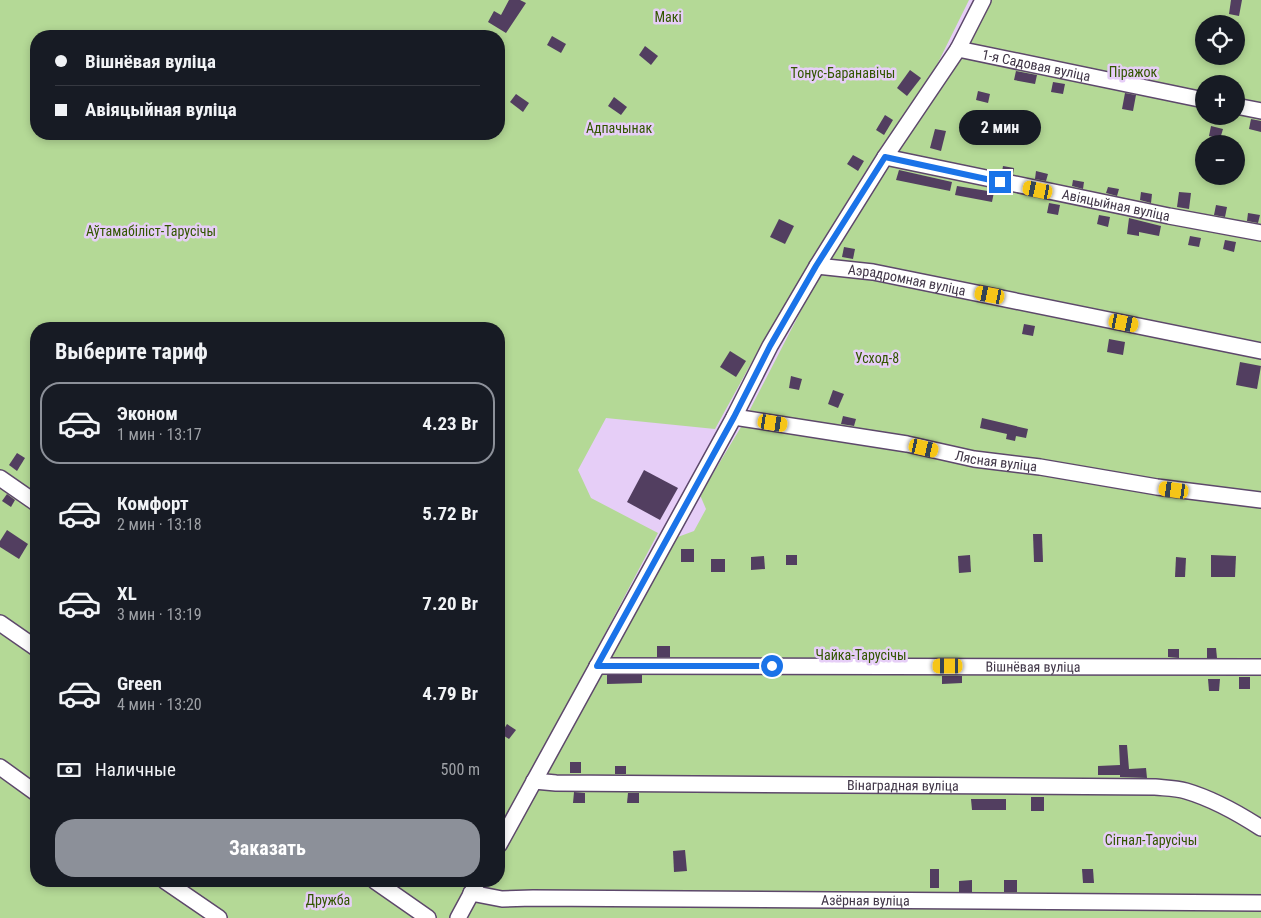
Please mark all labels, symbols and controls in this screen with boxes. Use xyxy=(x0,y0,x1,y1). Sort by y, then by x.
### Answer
park label: Макі xyxy=(654,9,682,25)
map controls xyxy=(1195,15,1245,185)
button: locate xyxy=(1195,15,1245,65)
street label: 1-я Садовая вуліца xyxy=(981,46,1092,84)
text: Вішнёвая вуліца xyxy=(85,50,216,73)
park label: Піражок xyxy=(1109,64,1157,80)
park label: Тонус-Баранавічы xyxy=(791,65,895,81)
button: + xyxy=(1195,75,1245,125)
text: Авіяцыйная вуліца xyxy=(85,98,237,121)
callout: 2 мин xyxy=(959,110,1041,144)
text: 2 мин xyxy=(981,118,1019,137)
park label: Адпачынак xyxy=(586,120,652,136)
button: − xyxy=(1195,135,1245,185)
route end xyxy=(989,171,1011,193)
car xyxy=(1021,180,1054,200)
street label: Авіяцыйная вуліца xyxy=(1061,186,1172,224)
park label: Аўтамабіліст-Тарусічы xyxy=(86,223,216,239)
street label: Аэрадромная вуліца xyxy=(847,261,967,299)
car xyxy=(973,285,1006,305)
car xyxy=(1107,313,1140,333)
text: Выберите тариф xyxy=(55,339,208,364)
park label: Усход-8 xyxy=(855,350,899,366)
icon: car xyxy=(57,401,102,446)
text: Эконом xyxy=(117,402,178,425)
text: 4.23 Br xyxy=(422,412,478,435)
car xyxy=(757,413,788,433)
text: 1 мин · 13:17 xyxy=(117,425,202,444)
car xyxy=(907,437,940,459)
street label: Лясная вуліца xyxy=(954,447,1038,475)
car xyxy=(1158,480,1189,500)
icon: car xyxy=(57,491,102,536)
text: Комфорт xyxy=(117,492,189,515)
text: 5.72 Br xyxy=(422,502,478,525)
text: 2 мин · 13:18 xyxy=(117,515,202,534)
icon: car xyxy=(57,581,102,626)
text: XL xyxy=(117,582,137,605)
text: 7.20 Br xyxy=(422,592,478,615)
text: 3 мин · 13:19 xyxy=(117,605,202,624)
park label: Чайка-Тарусічы xyxy=(816,647,906,663)
route start xyxy=(761,655,783,677)
car xyxy=(933,659,963,674)
street label: Вішнёвая вуліца xyxy=(985,659,1081,675)
icon: car xyxy=(57,671,102,716)
text: Green xyxy=(117,672,162,695)
text: 4.79 Br xyxy=(422,682,478,705)
text: 4 мин · 13:20 xyxy=(117,695,202,714)
icon: cash xyxy=(55,756,83,784)
text: Наличные xyxy=(95,758,176,781)
text: 500 m xyxy=(441,760,480,779)
street label: Вінаградная вуліца xyxy=(847,777,959,794)
button: Заказать xyxy=(55,819,480,877)
park label: Сігнал-Тарусічы xyxy=(1105,832,1197,848)
park label: Дружба xyxy=(306,892,350,908)
street label: Азёрная вуліца xyxy=(821,892,910,909)

